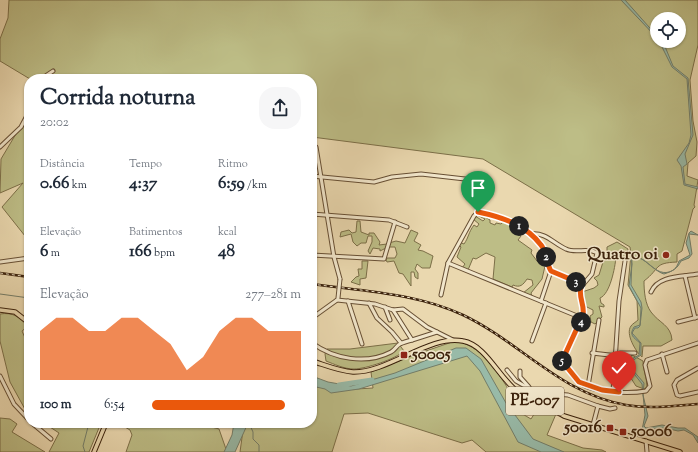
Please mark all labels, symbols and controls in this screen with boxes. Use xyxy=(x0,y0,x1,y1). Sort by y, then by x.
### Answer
map controls xyxy=(650,12,686,48)
button: locate xyxy=(650,12,686,48)
text: Corrida noturna xyxy=(40,83,195,115)
button: share xyxy=(259,87,301,129)
text: 20:02 xyxy=(40,114,69,132)
text: Distância xyxy=(40,156,85,172)
text: Tempo xyxy=(129,156,162,172)
text: Ritmo xyxy=(218,156,248,172)
pin xyxy=(461,171,495,212)
text: 0.66 xyxy=(40,172,69,196)
text: 4:37 xyxy=(129,172,157,196)
text: 6:59 xyxy=(218,172,245,196)
text: km xyxy=(69,177,87,193)
text: /km xyxy=(245,177,267,193)
icon: arrive xyxy=(467,177,489,199)
pin: 1 xyxy=(509,216,529,236)
text: 1 xyxy=(517,218,521,234)
text: Elevação xyxy=(40,224,81,240)
text: Batimentos xyxy=(129,224,182,240)
text: kcal xyxy=(218,224,237,240)
text: 6 xyxy=(40,240,48,264)
text: 166 xyxy=(129,240,152,264)
text: 48 xyxy=(218,240,235,264)
place label: Quatro oi xyxy=(587,243,658,267)
text: m xyxy=(48,245,60,261)
text: bpm xyxy=(152,245,175,261)
pin: 2 xyxy=(536,247,556,267)
text: 2 xyxy=(543,249,549,265)
marker: Quatro oi xyxy=(661,250,671,260)
pin: 3 xyxy=(566,272,586,292)
text: 3 xyxy=(574,274,578,290)
text: Elevação xyxy=(40,286,89,304)
text: 277–281 m xyxy=(245,286,301,304)
pin: 4 xyxy=(571,312,591,332)
text: 4 xyxy=(578,314,584,330)
place label: 50005 xyxy=(410,343,451,367)
marker: 50005 xyxy=(399,350,409,360)
pin: 5 xyxy=(552,351,572,371)
pin xyxy=(602,351,636,392)
text: 5 xyxy=(560,353,564,369)
icon: check xyxy=(608,357,630,379)
road number: PE-007 xyxy=(506,387,564,415)
text: 100 m xyxy=(40,396,72,414)
text: 6:54 xyxy=(104,396,125,414)
place label: 50016 xyxy=(562,416,603,440)
place label: 50006 xyxy=(629,420,673,444)
marker: 50016 xyxy=(605,423,615,433)
marker: 50006 xyxy=(618,427,628,437)

